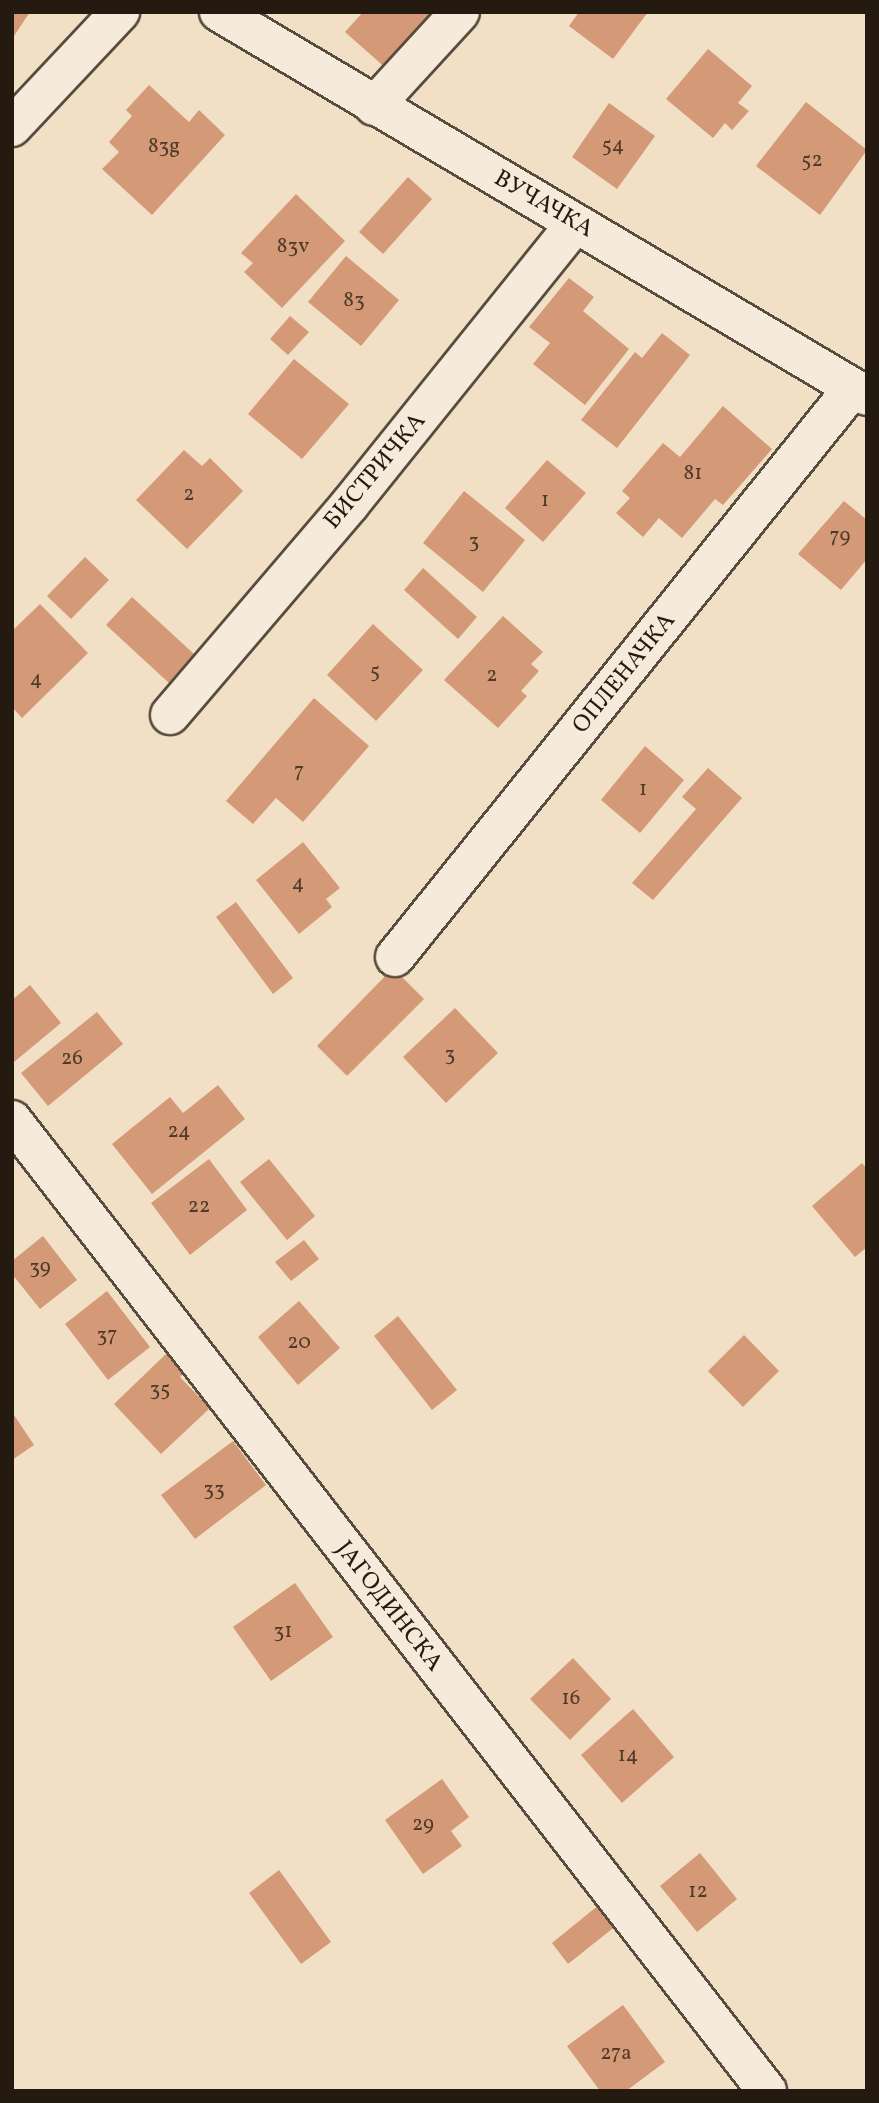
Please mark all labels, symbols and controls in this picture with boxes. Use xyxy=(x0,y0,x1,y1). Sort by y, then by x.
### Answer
house number: 54 xyxy=(602,133,624,159)
house number: 83g xyxy=(148,134,180,160)
house number: 52 xyxy=(801,148,823,174)
street label: ВУЧАЧКА xyxy=(488,165,598,245)
house number: 83v xyxy=(277,234,309,260)
house number: 83 xyxy=(343,288,365,314)
street label: БИСТРИЧКА xyxy=(319,408,433,536)
house number: 81 xyxy=(684,461,702,487)
house number: 2 xyxy=(183,482,195,508)
house number: 1 xyxy=(541,488,549,514)
house number: 79 xyxy=(830,524,850,550)
house number: 3 xyxy=(469,529,479,555)
street label: ОПЛЕНАЧКА xyxy=(568,608,682,740)
house number: 5 xyxy=(370,659,380,685)
house number: 2 xyxy=(486,663,498,689)
house number: 4 xyxy=(30,667,42,693)
house number: 7 xyxy=(294,759,304,785)
house number: 1 xyxy=(639,777,647,803)
house number: 4 xyxy=(292,871,304,897)
house number: 3 xyxy=(445,1042,455,1068)
house number: 26 xyxy=(61,1046,83,1072)
house number: 24 xyxy=(167,1119,191,1145)
house number: 22 xyxy=(188,1194,210,1220)
house number: 39 xyxy=(29,1255,51,1281)
house number: 37 xyxy=(97,1323,117,1349)
house number: 20 xyxy=(287,1330,311,1356)
house number: 35 xyxy=(150,1377,170,1403)
house number: 33 xyxy=(203,1477,225,1503)
street label: ЈАГОДИНСКА xyxy=(328,1536,448,1678)
house number: 31 xyxy=(274,1619,292,1645)
house number: 16 xyxy=(562,1686,580,1712)
house number: 14 xyxy=(618,1743,638,1769)
house number: 29 xyxy=(412,1812,434,1838)
house number: 12 xyxy=(688,1879,708,1905)
house number: 27a xyxy=(600,2041,632,2067)

